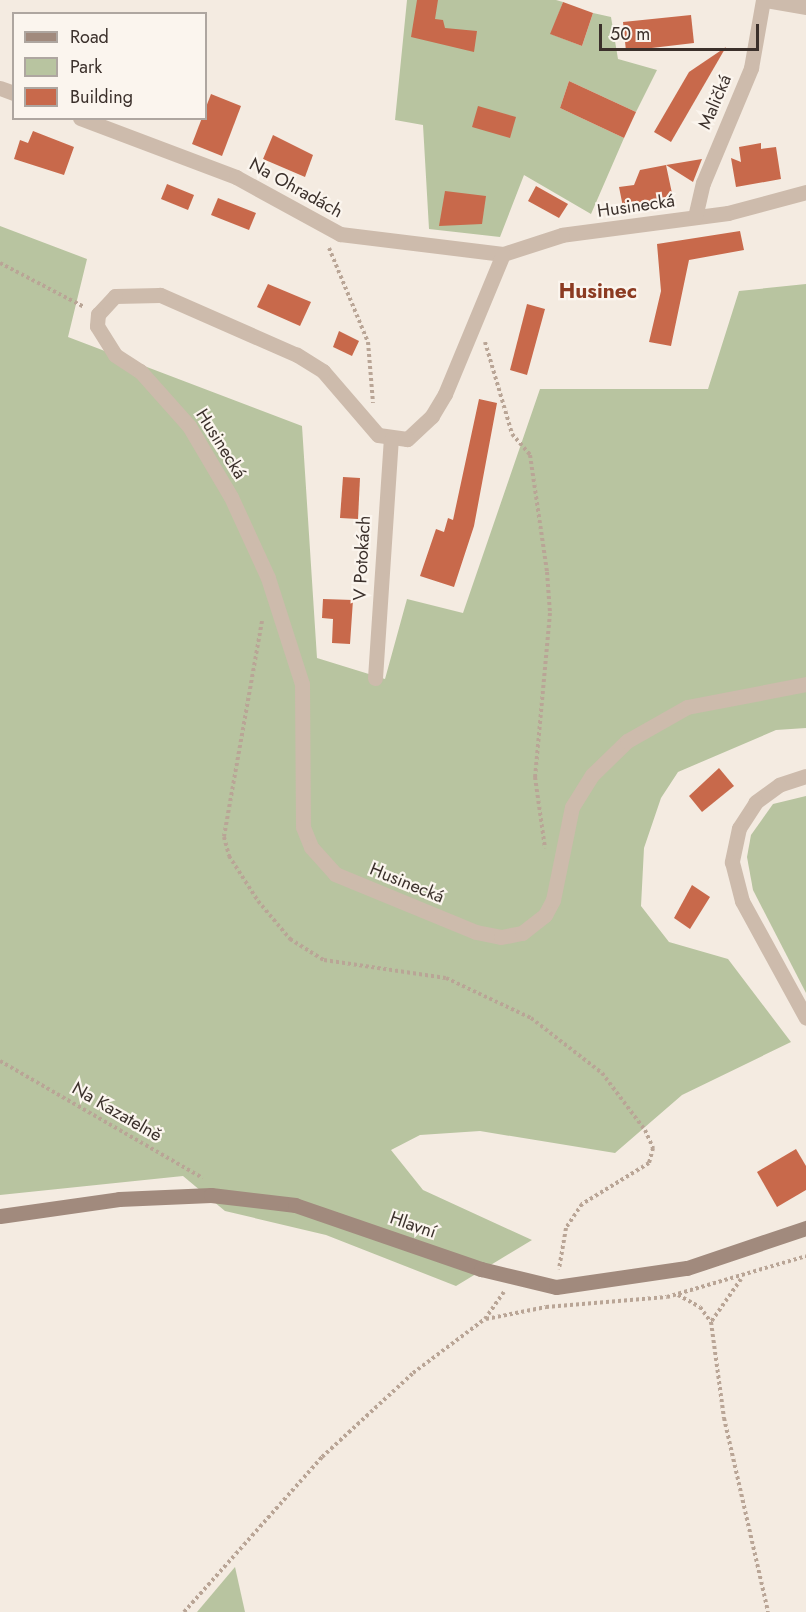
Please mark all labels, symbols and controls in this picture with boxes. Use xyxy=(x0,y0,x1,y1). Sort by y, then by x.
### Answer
legend xyxy=(12,12,207,120)
scale bar xyxy=(602,12,762,50)
text: 50 m xyxy=(610,21,650,47)
text: Road xyxy=(70,24,109,50)
text: Park xyxy=(70,54,102,80)
street label: Maličká xyxy=(694,71,736,133)
text: Building xyxy=(70,84,133,110)
street label: Na Ohradách xyxy=(245,153,347,223)
street label: Husinecká xyxy=(596,190,676,222)
district label: Husinec xyxy=(559,278,637,304)
street label: Husinecká xyxy=(191,405,251,483)
street label: V Potokách xyxy=(349,515,375,601)
street label: Husinecká xyxy=(367,858,447,908)
street label: Na Kazatelně xyxy=(68,1078,166,1146)
street label: Hlavní xyxy=(387,1207,439,1243)

